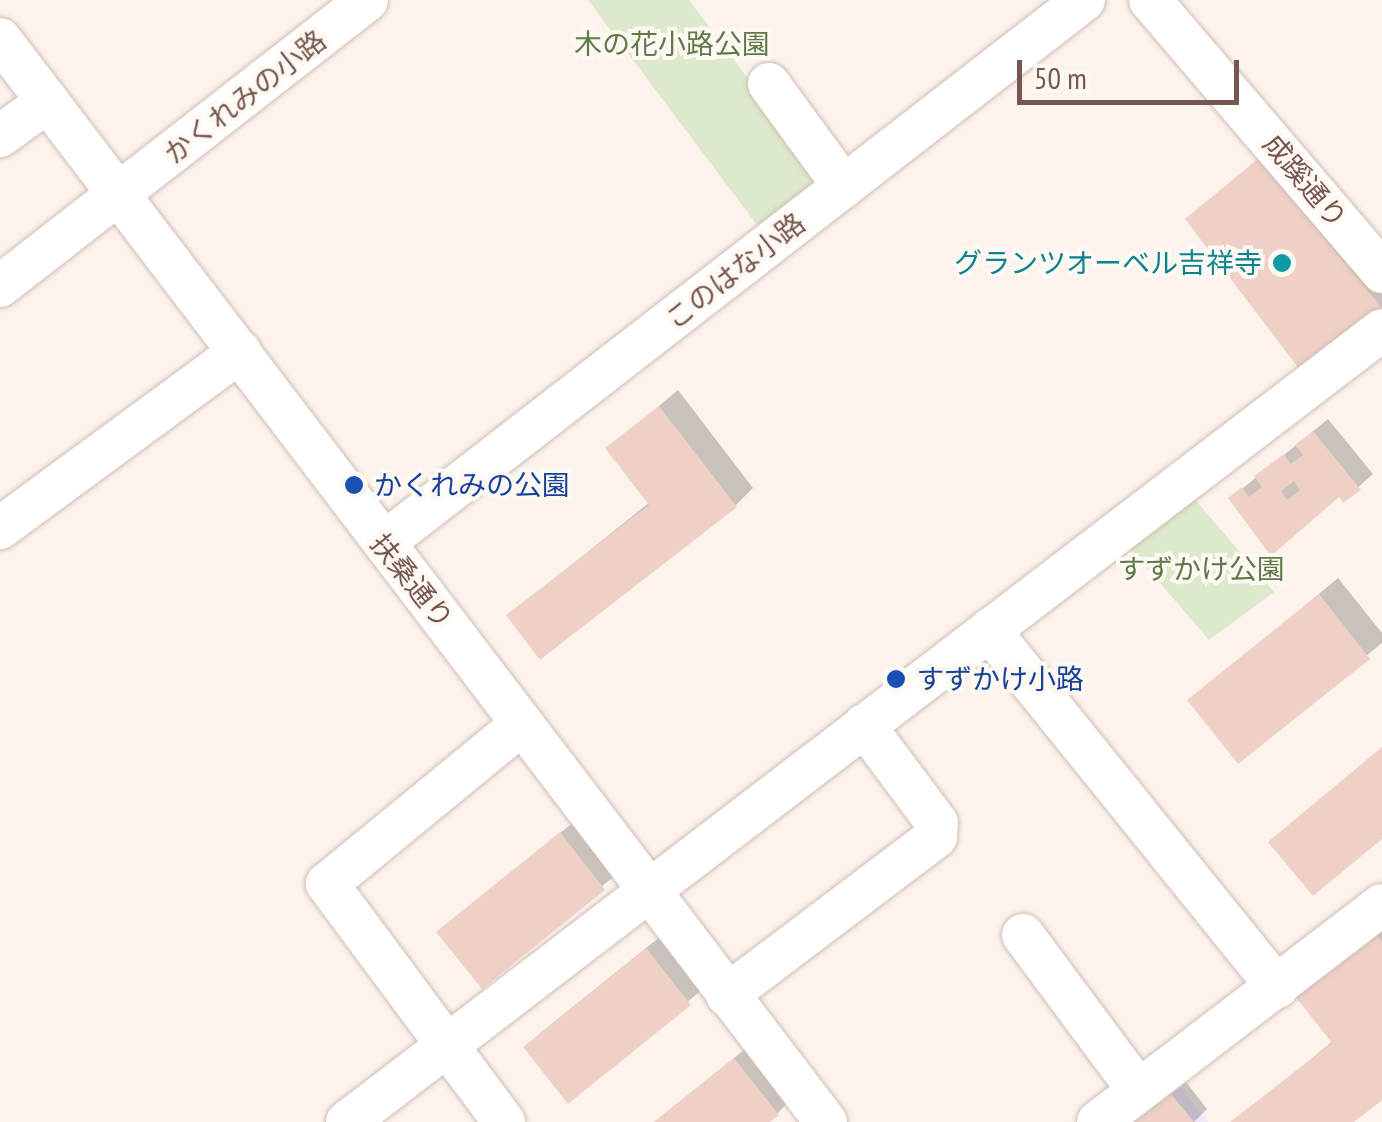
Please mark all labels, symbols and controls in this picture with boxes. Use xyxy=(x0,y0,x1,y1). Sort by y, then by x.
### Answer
street label: かくれみの小路 xyxy=(157,23,333,171)
park label: 木の花小路公園 xyxy=(574,27,770,61)
scale bar xyxy=(1022,40,1244,102)
text: 50 m xyxy=(1034,58,1087,97)
street label: 成蹊通り xyxy=(1256,127,1354,235)
street label: このはな小路 xyxy=(658,206,812,336)
place label: グランツオーベル吉祥寺 xyxy=(954,246,1262,280)
marker: グランツオーベル吉祥寺 xyxy=(1271,252,1293,274)
place label: かくれみの公園 xyxy=(374,468,570,502)
marker: かくれみの公園 xyxy=(343,474,365,496)
street label: 扶桑通り xyxy=(364,527,460,635)
park label: すずかけ公園 xyxy=(1117,552,1285,586)
place label: すずかけ小路 xyxy=(916,662,1084,696)
marker: すずかけ小路 xyxy=(885,668,907,690)

